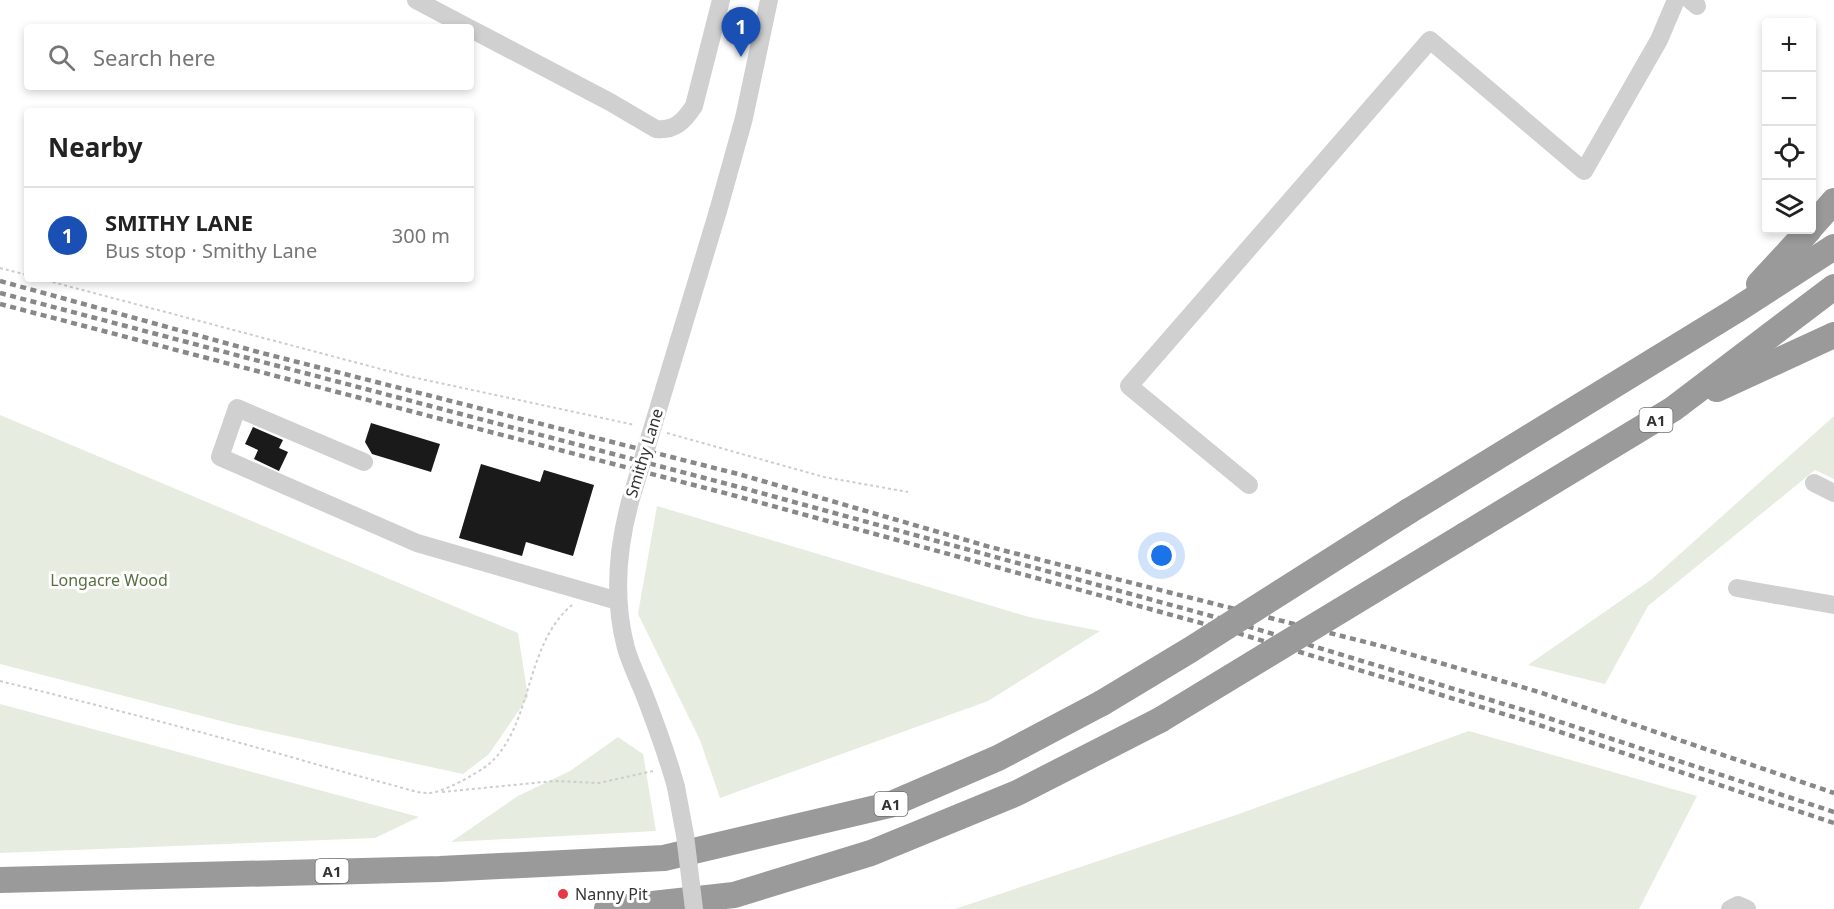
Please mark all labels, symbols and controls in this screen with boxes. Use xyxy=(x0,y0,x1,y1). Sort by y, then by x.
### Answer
pin: 1 xyxy=(722,8,760,57)
map controls xyxy=(1762,18,1816,234)
button: + xyxy=(1762,18,1816,72)
search box xyxy=(24,24,474,90)
icon: search xyxy=(45,41,78,74)
text: Search here xyxy=(93,42,215,72)
button: − xyxy=(1762,72,1816,126)
button: locate xyxy=(1762,126,1816,180)
text: Nearby xyxy=(48,129,143,165)
button: layers xyxy=(1762,180,1816,234)
text: SMITHY LANE xyxy=(105,207,253,237)
text: 1 xyxy=(62,222,73,249)
text: 300 m xyxy=(392,222,450,249)
text: Bus stop · Smithy Lane xyxy=(105,237,317,264)
street label: Smithy Lane xyxy=(620,406,668,500)
road number: A1 xyxy=(1640,408,1672,432)
your location xyxy=(1147,541,1176,570)
park label: Longacre Wood xyxy=(50,569,168,591)
road number: A1 xyxy=(874,792,908,816)
road number: A1 xyxy=(316,859,348,883)
place label: Nanny Pit xyxy=(575,883,648,905)
marker: Nanny Pit xyxy=(556,887,570,901)

